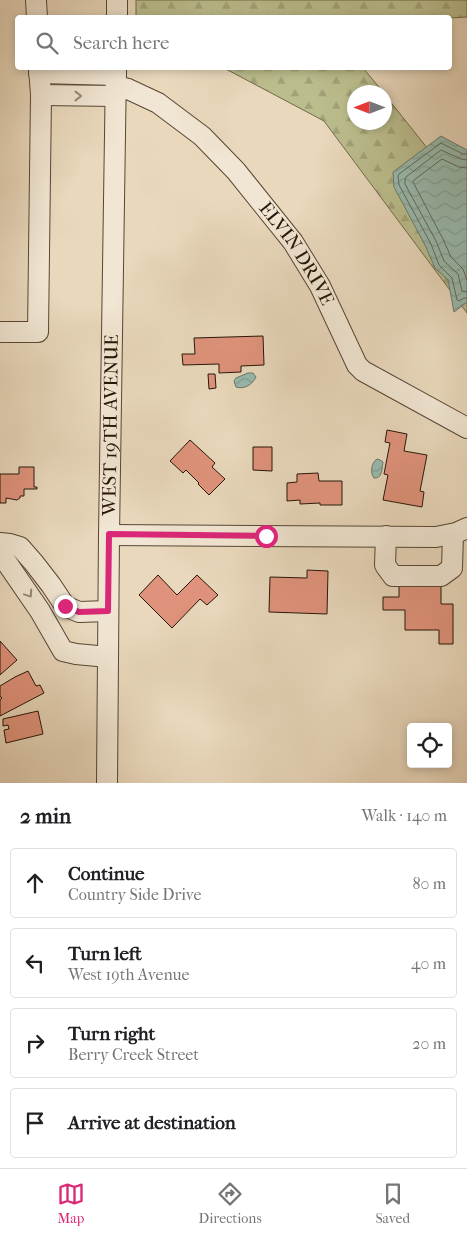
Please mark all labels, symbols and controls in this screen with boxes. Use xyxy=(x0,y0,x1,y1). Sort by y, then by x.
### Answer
search box xyxy=(15,15,452,70)
icon: search xyxy=(33,29,61,57)
text: Search here xyxy=(73,32,169,54)
north arrow xyxy=(347,85,392,130)
one-way arrow xyxy=(74,91,82,101)
street label: ELVIN DRIVE xyxy=(254,198,339,309)
street label: WEST 19TH AVENUE xyxy=(98,334,123,517)
route start xyxy=(255,525,278,548)
one-way arrow xyxy=(23,589,32,598)
route end xyxy=(54,595,77,618)
map controls xyxy=(407,723,452,768)
button: locate xyxy=(407,723,452,768)
text: 2 min xyxy=(20,804,71,828)
text: Walk · 140 m xyxy=(362,806,447,825)
text: Continue xyxy=(68,863,144,885)
icon: ahead xyxy=(21,869,49,897)
text: 80 m xyxy=(412,874,446,893)
text: Country Side Drive xyxy=(68,885,201,904)
text: Turn left xyxy=(68,943,142,965)
icon: left xyxy=(21,949,49,977)
text: 40 m xyxy=(411,954,446,973)
text: West 19th Avenue xyxy=(68,965,189,984)
text: Turn right xyxy=(68,1023,155,1045)
icon: right xyxy=(21,1029,49,1057)
text: 20 m xyxy=(412,1034,446,1053)
text: Berry Creek Street xyxy=(68,1045,199,1064)
icon: arrive xyxy=(21,1109,49,1137)
text: Arrive at destination xyxy=(68,1112,236,1134)
tab: Map xyxy=(57,1180,85,1227)
tab: Directions xyxy=(199,1180,262,1227)
tab: Saved xyxy=(375,1180,410,1227)

